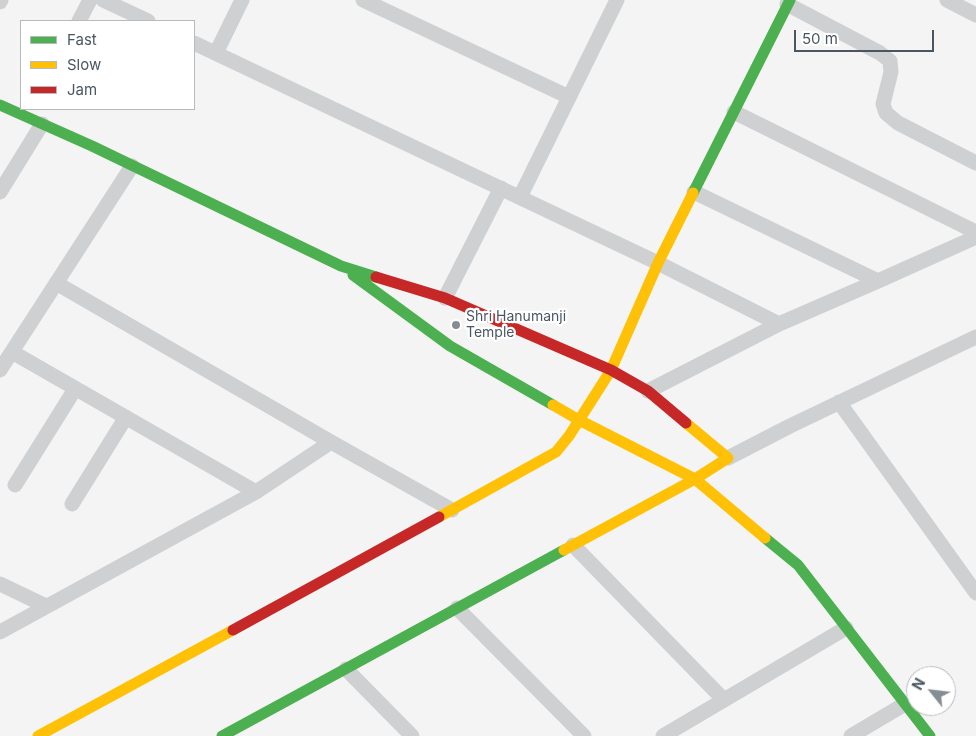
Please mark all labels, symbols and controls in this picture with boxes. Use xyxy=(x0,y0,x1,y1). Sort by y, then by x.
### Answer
legend xyxy=(20,20,195,110)
scale bar xyxy=(796,20,936,52)
text: 50 m xyxy=(802,29,838,48)
text: Fast xyxy=(67,30,97,49)
text: Slow xyxy=(67,55,101,74)
text: Jam xyxy=(67,80,97,99)
place label: Shri Hanumanji Temple xyxy=(466,309,566,342)
marker: Shri Hanumanji Temple xyxy=(450,319,462,331)
north arrow xyxy=(906,666,956,716)
text: N xyxy=(908,675,928,693)

